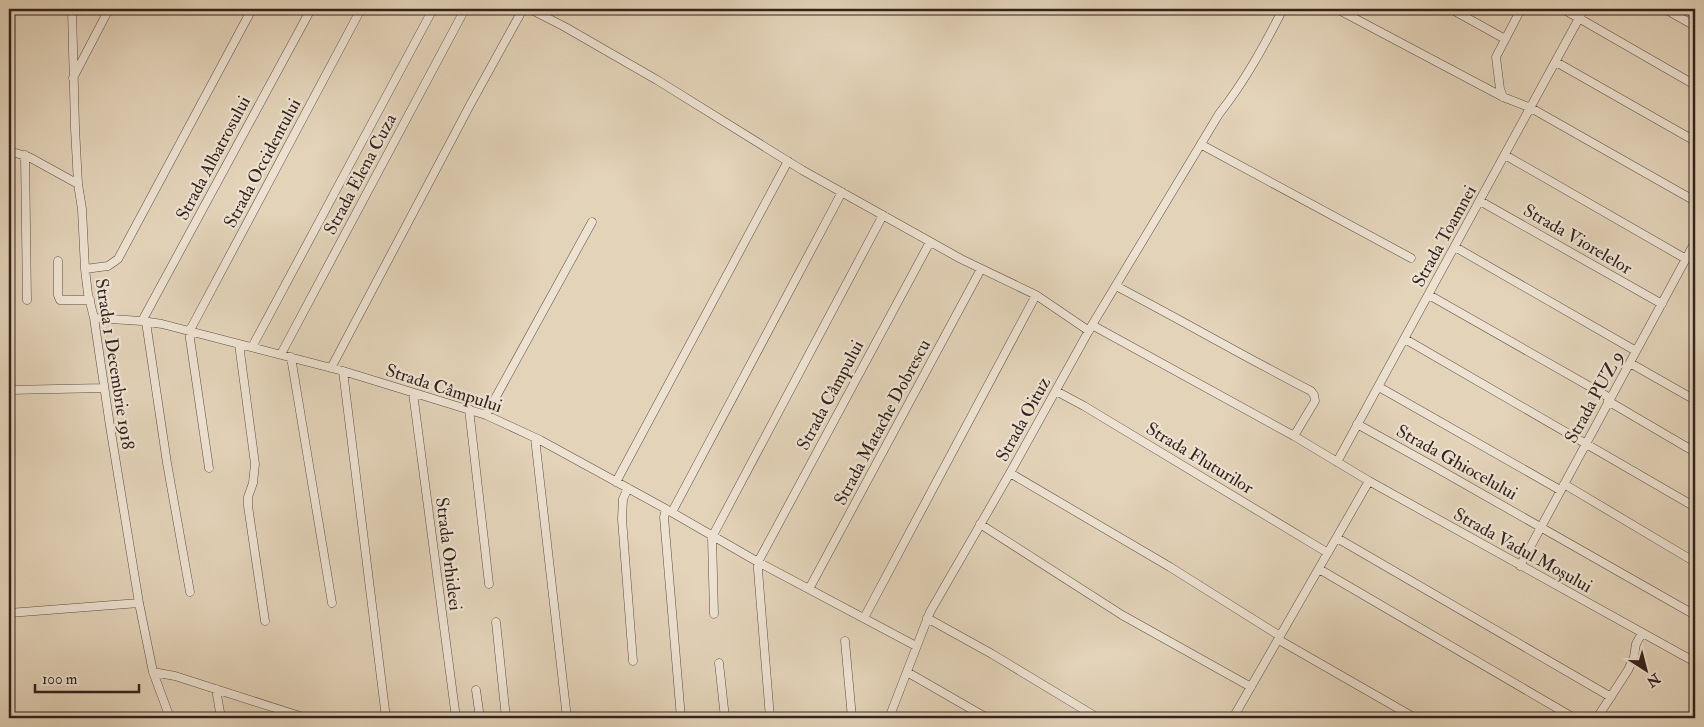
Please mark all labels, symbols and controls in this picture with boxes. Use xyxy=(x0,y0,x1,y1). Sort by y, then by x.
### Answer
street label: Strada Albatrosului xyxy=(171,92,256,224)
street label: Strada Occidentului xyxy=(219,94,306,232)
street label: Strada Elena Cuza xyxy=(319,109,402,239)
street label: Strada Toamnei xyxy=(1407,181,1482,291)
street label: Strada Viorelelor xyxy=(1519,199,1637,280)
street label: Strada 1 Decembrie 1918 xyxy=(90,277,139,451)
street label: Strada Matache Dobrescu xyxy=(829,335,936,509)
street label: Strada Câmpului xyxy=(792,336,869,454)
street label: Strada PUZ 9 xyxy=(1560,347,1629,447)
street label: Strada Câmpului xyxy=(383,359,505,418)
street label: Strada Oituz xyxy=(991,373,1056,466)
street label: Strada Fluturilor xyxy=(1142,417,1258,500)
street label: Strada Ghiocelului xyxy=(1392,420,1522,505)
street label: Strada Orhideei xyxy=(430,496,467,612)
street label: Strada Vadul Moșului xyxy=(1449,503,1596,598)
north arrow xyxy=(1622,644,1672,694)
scale bar xyxy=(35,662,139,694)
text: N xyxy=(1643,669,1664,691)
text: 100 m xyxy=(42,670,78,689)

